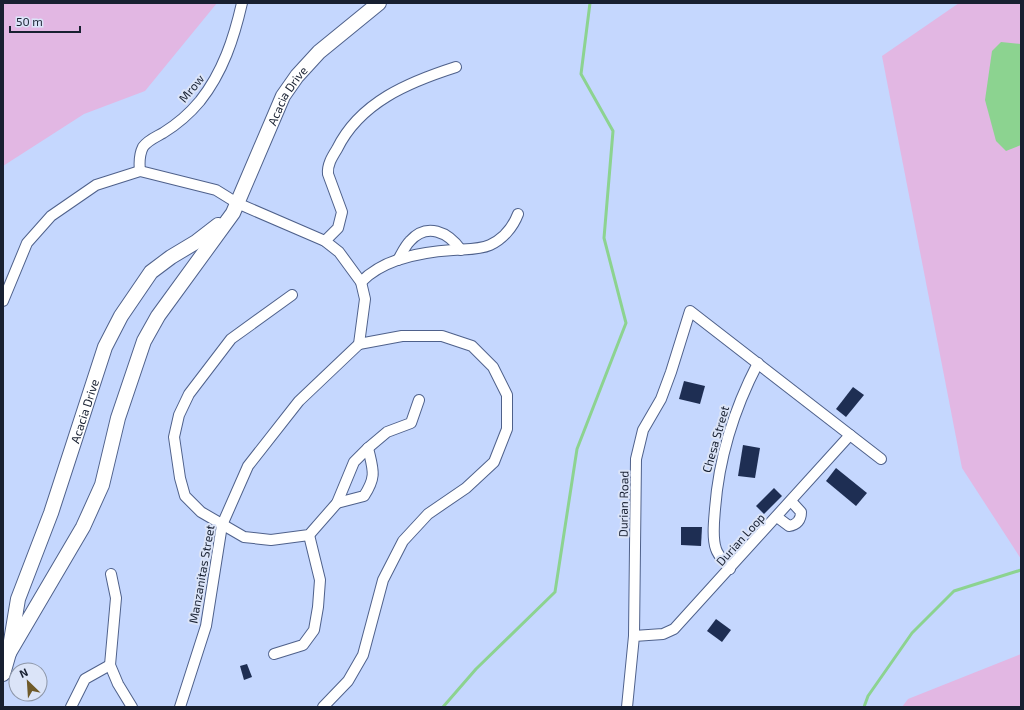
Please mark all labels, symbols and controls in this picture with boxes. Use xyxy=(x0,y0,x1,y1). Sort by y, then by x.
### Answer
scale bar xyxy=(10,8,80,34)
text: 50 m xyxy=(16,14,43,28)
street label: Acacia Drive xyxy=(264,63,310,127)
street label: Mrow xyxy=(176,71,207,105)
street label: Acacia Drive xyxy=(67,377,101,445)
street label: Chesa Street xyxy=(699,404,731,474)
street label: Durian Road xyxy=(615,471,631,537)
street label: Durian Loop xyxy=(713,510,767,568)
street label: Manzanitas Street xyxy=(185,523,217,624)
north arrow xyxy=(8,662,48,702)
text: N xyxy=(17,665,30,680)

